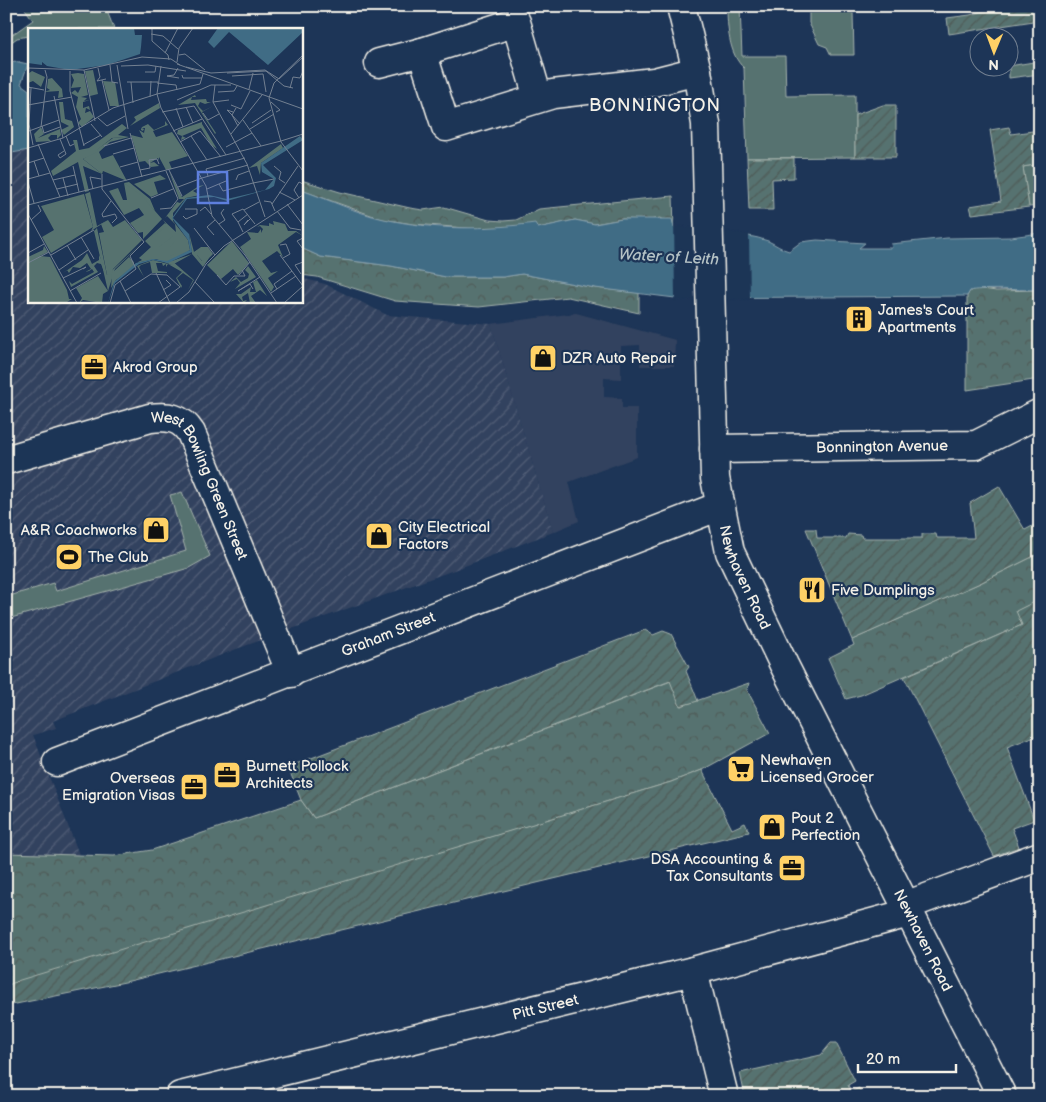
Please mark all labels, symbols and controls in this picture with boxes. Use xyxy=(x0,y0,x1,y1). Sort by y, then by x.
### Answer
inset map xyxy=(28,28,302,302)
north arrow xyxy=(968,28,1018,78)
text: N xyxy=(988,56,999,73)
district label: BONNINGTON xyxy=(589,95,721,116)
water label: Water of Leith xyxy=(618,245,720,270)
place label: James's Court Apartments xyxy=(878,301,975,337)
building icon: James's Court Apartments xyxy=(844,304,874,334)
shop icon: DZR Auto Repair xyxy=(528,343,558,373)
place label: DZR Auto Repair xyxy=(562,349,677,368)
office icon: Akrod Group xyxy=(79,352,109,382)
place label: Akrod Group xyxy=(113,358,198,377)
street label: West Bowling Green Street xyxy=(151,408,252,563)
street label: Bonnington Avenue xyxy=(816,436,948,457)
shop icon: A&R Coachworks xyxy=(141,515,171,545)
place label: City Electrical Factors xyxy=(398,518,490,554)
place label: A&R Coachworks xyxy=(21,521,138,540)
shop icon: City Electrical Factors xyxy=(364,521,394,551)
street label: Newhaven Road xyxy=(715,524,775,633)
sports icon: The Club xyxy=(54,542,84,572)
place label: The Club xyxy=(88,548,149,567)
restaurant icon: Five Dumplings xyxy=(797,575,827,605)
place label: Five Dumplings xyxy=(831,581,935,600)
street label: Graham Street xyxy=(339,608,438,661)
place label: Newhaven Licensed Grocer xyxy=(760,751,874,787)
supermarket icon: Newhaven Licensed Grocer xyxy=(726,754,756,784)
place label: Burnett Pollock Architects xyxy=(246,757,349,793)
office icon: Burnett Pollock Architects xyxy=(212,760,242,790)
place label: Overseas Emigration Visas xyxy=(62,769,176,805)
office icon: Overseas Emigration Visas xyxy=(179,772,209,802)
place label: Pout 2 Perfection xyxy=(791,809,860,845)
shop icon: Pout 2 Perfection xyxy=(757,812,787,842)
place label: DSA Accounting & Tax Consultants xyxy=(651,850,774,886)
office icon: DSA Accounting & Tax Consultants xyxy=(777,853,807,883)
street label: Newhaven Road xyxy=(889,886,956,995)
street label: Pitt Street xyxy=(511,990,581,1025)
scale bar xyxy=(858,1042,956,1074)
text: 20 m xyxy=(866,1050,900,1069)

